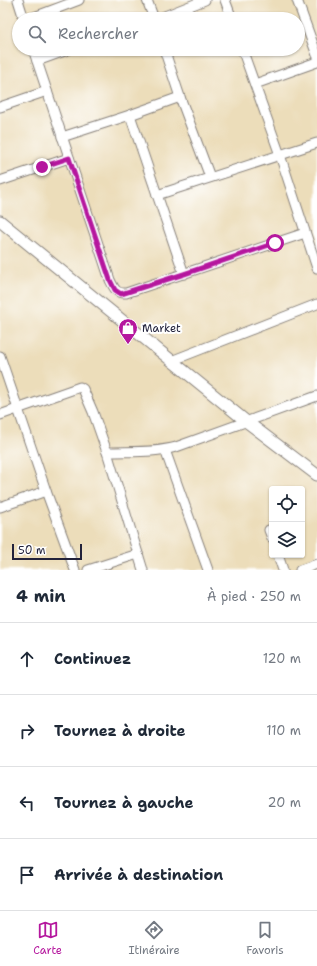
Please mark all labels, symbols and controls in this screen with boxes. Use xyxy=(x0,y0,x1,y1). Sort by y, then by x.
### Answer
search box xyxy=(12,12,305,56)
icon: search xyxy=(26,23,48,45)
text: Rechercher xyxy=(58,24,139,44)
route end xyxy=(33,158,51,176)
route start xyxy=(266,234,284,252)
shop icon: Market xyxy=(117,317,139,345)
place label: Market xyxy=(142,321,181,336)
map controls xyxy=(269,486,305,558)
button: locate xyxy=(269,486,305,522)
button: layers xyxy=(269,522,305,558)
scale bar xyxy=(12,542,82,561)
text: 50 m xyxy=(18,543,46,558)
text: 4 min xyxy=(16,585,66,607)
text: À pied · 250 m xyxy=(207,588,301,605)
icon: ahead xyxy=(16,648,38,670)
text: Continuez xyxy=(54,649,131,669)
text: 120 m xyxy=(263,650,301,667)
icon: right xyxy=(16,720,38,742)
text: Tournez à droite xyxy=(54,721,186,741)
text: 110 m xyxy=(266,722,301,739)
icon: left xyxy=(16,792,38,814)
text: Tournez à gauche xyxy=(54,793,194,813)
text: 20 m xyxy=(268,794,301,811)
icon: arrive xyxy=(16,864,38,886)
text: Arrivée à destination xyxy=(54,865,223,885)
tab: Carte xyxy=(33,919,62,958)
tab: Itinéraire xyxy=(129,919,180,958)
tab: Favoris xyxy=(246,919,284,958)

